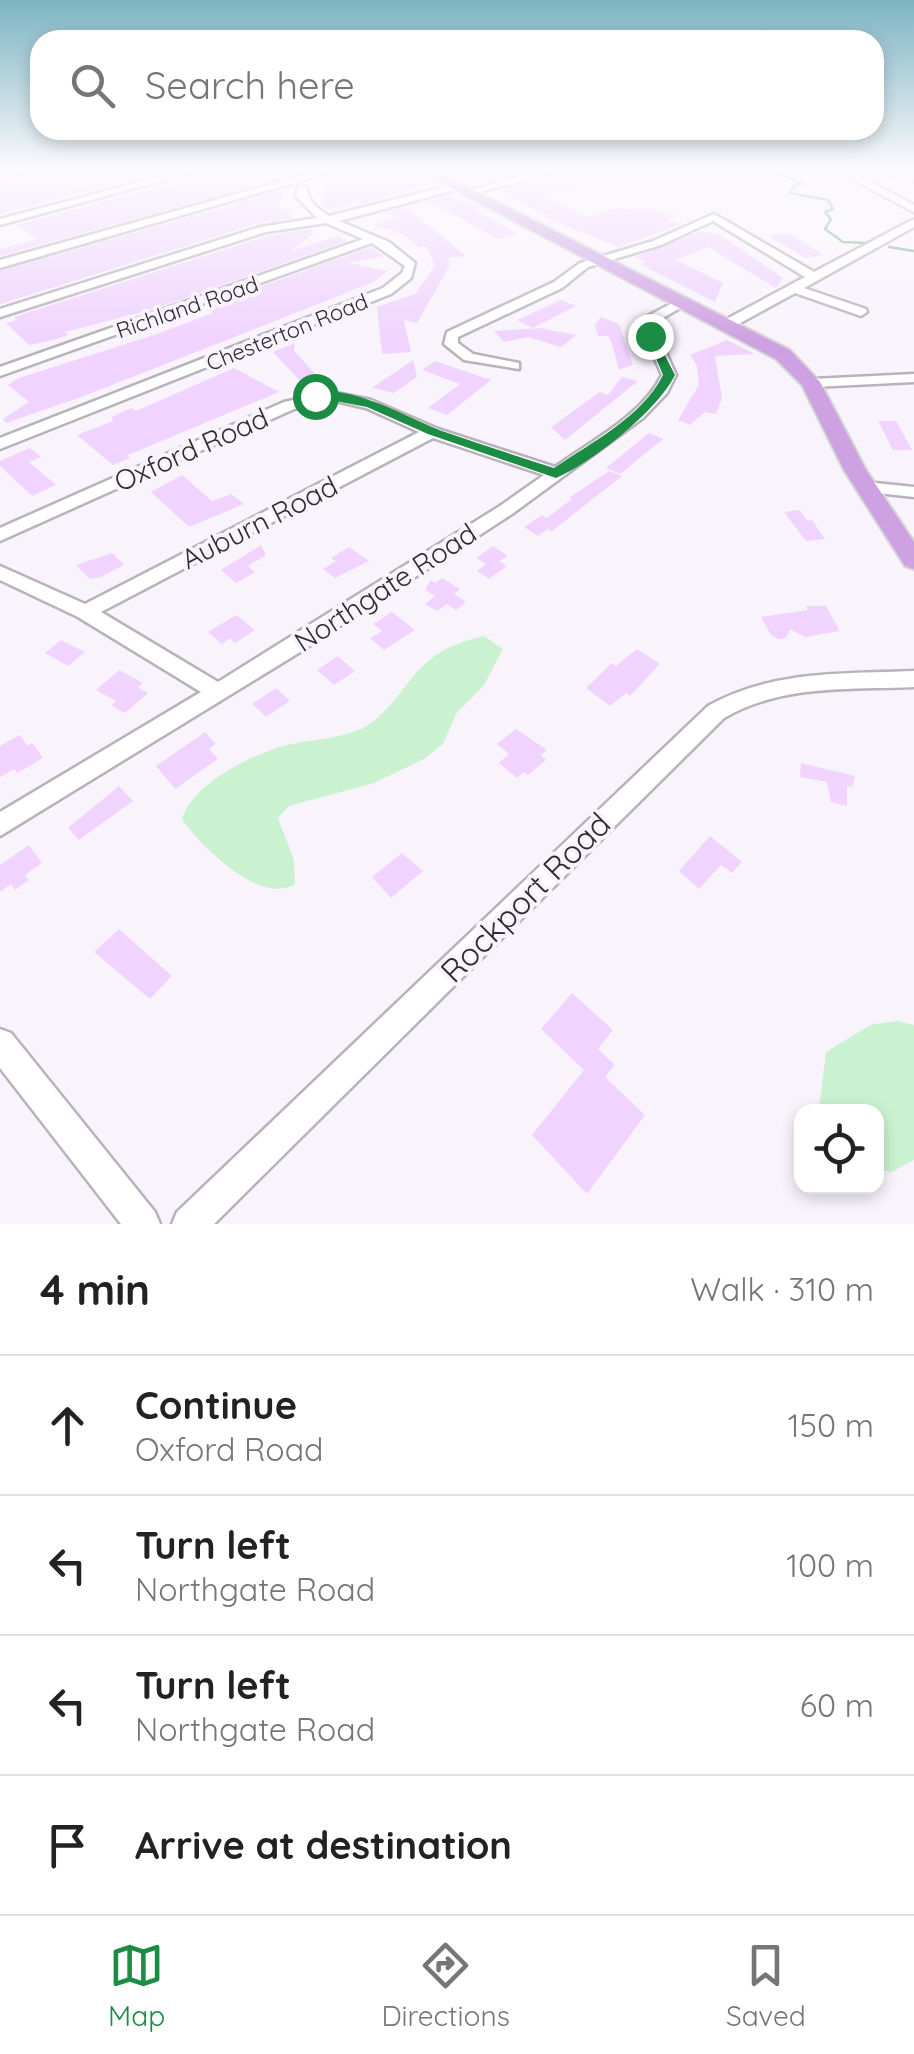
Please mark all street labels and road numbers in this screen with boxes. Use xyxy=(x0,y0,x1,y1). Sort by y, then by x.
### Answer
street label: Richland Road xyxy=(112,270,262,344)
street label: Chesterton Road xyxy=(202,287,372,377)
street label: Oxford Road xyxy=(109,399,273,499)
street label: Auburn Road xyxy=(175,468,343,576)
street label: Northgate Road xyxy=(287,515,483,659)
street label: Rockport Road xyxy=(432,804,618,990)

